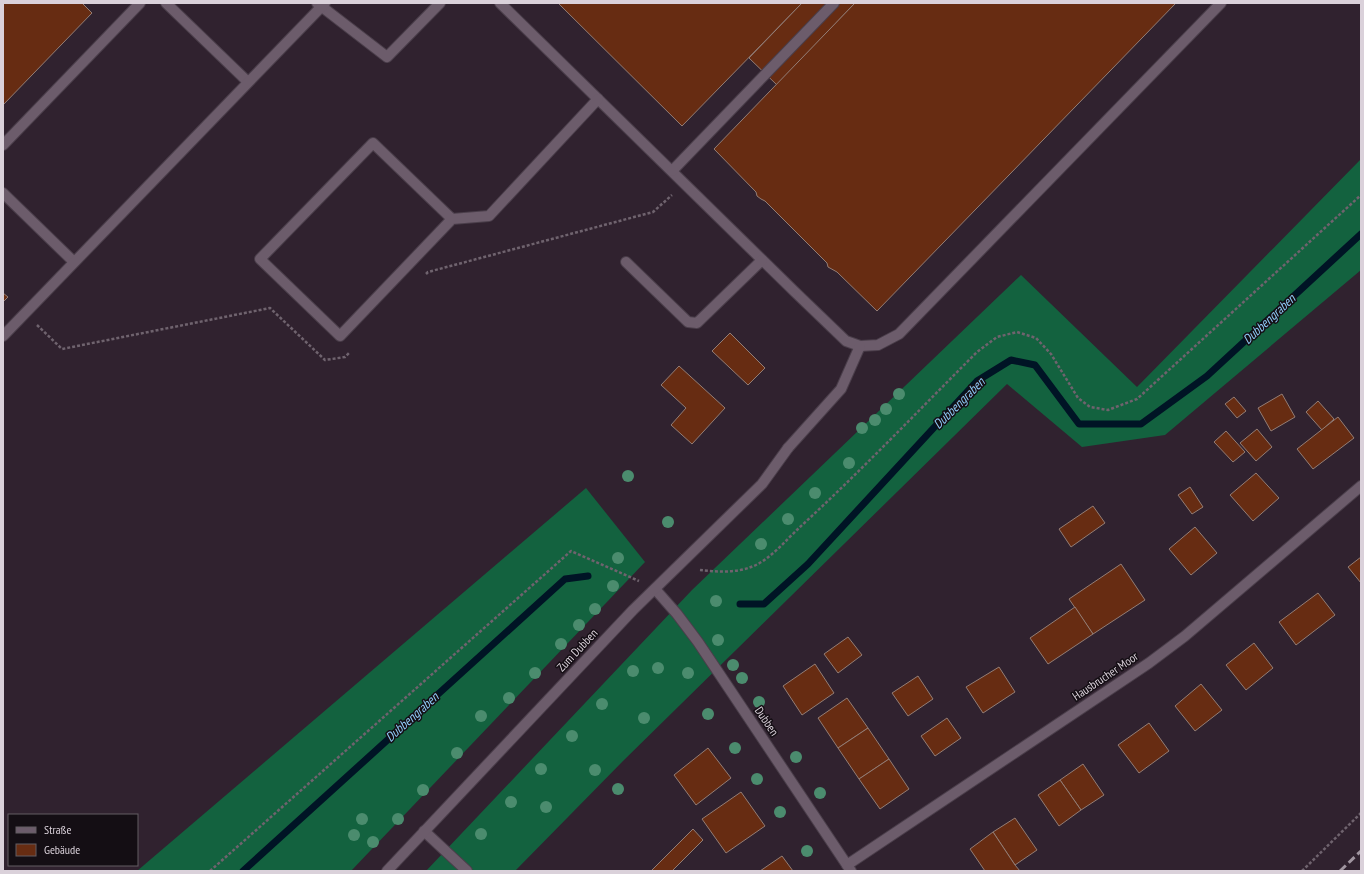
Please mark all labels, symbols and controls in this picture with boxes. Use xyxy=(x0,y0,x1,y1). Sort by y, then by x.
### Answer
water label: Dubbengraben xyxy=(1239,289,1300,348)
water label: Dubbengraben xyxy=(930,373,989,432)
street label: Zum Dubben xyxy=(554,626,600,674)
street label: Hausbrucher Moor xyxy=(1069,648,1141,703)
water label: Dubbengraben xyxy=(382,688,443,745)
street label: Dubben xyxy=(752,703,782,739)
legend xyxy=(8,814,138,866)
text: Straße xyxy=(44,822,71,837)
text: Gebäude xyxy=(44,842,80,857)

